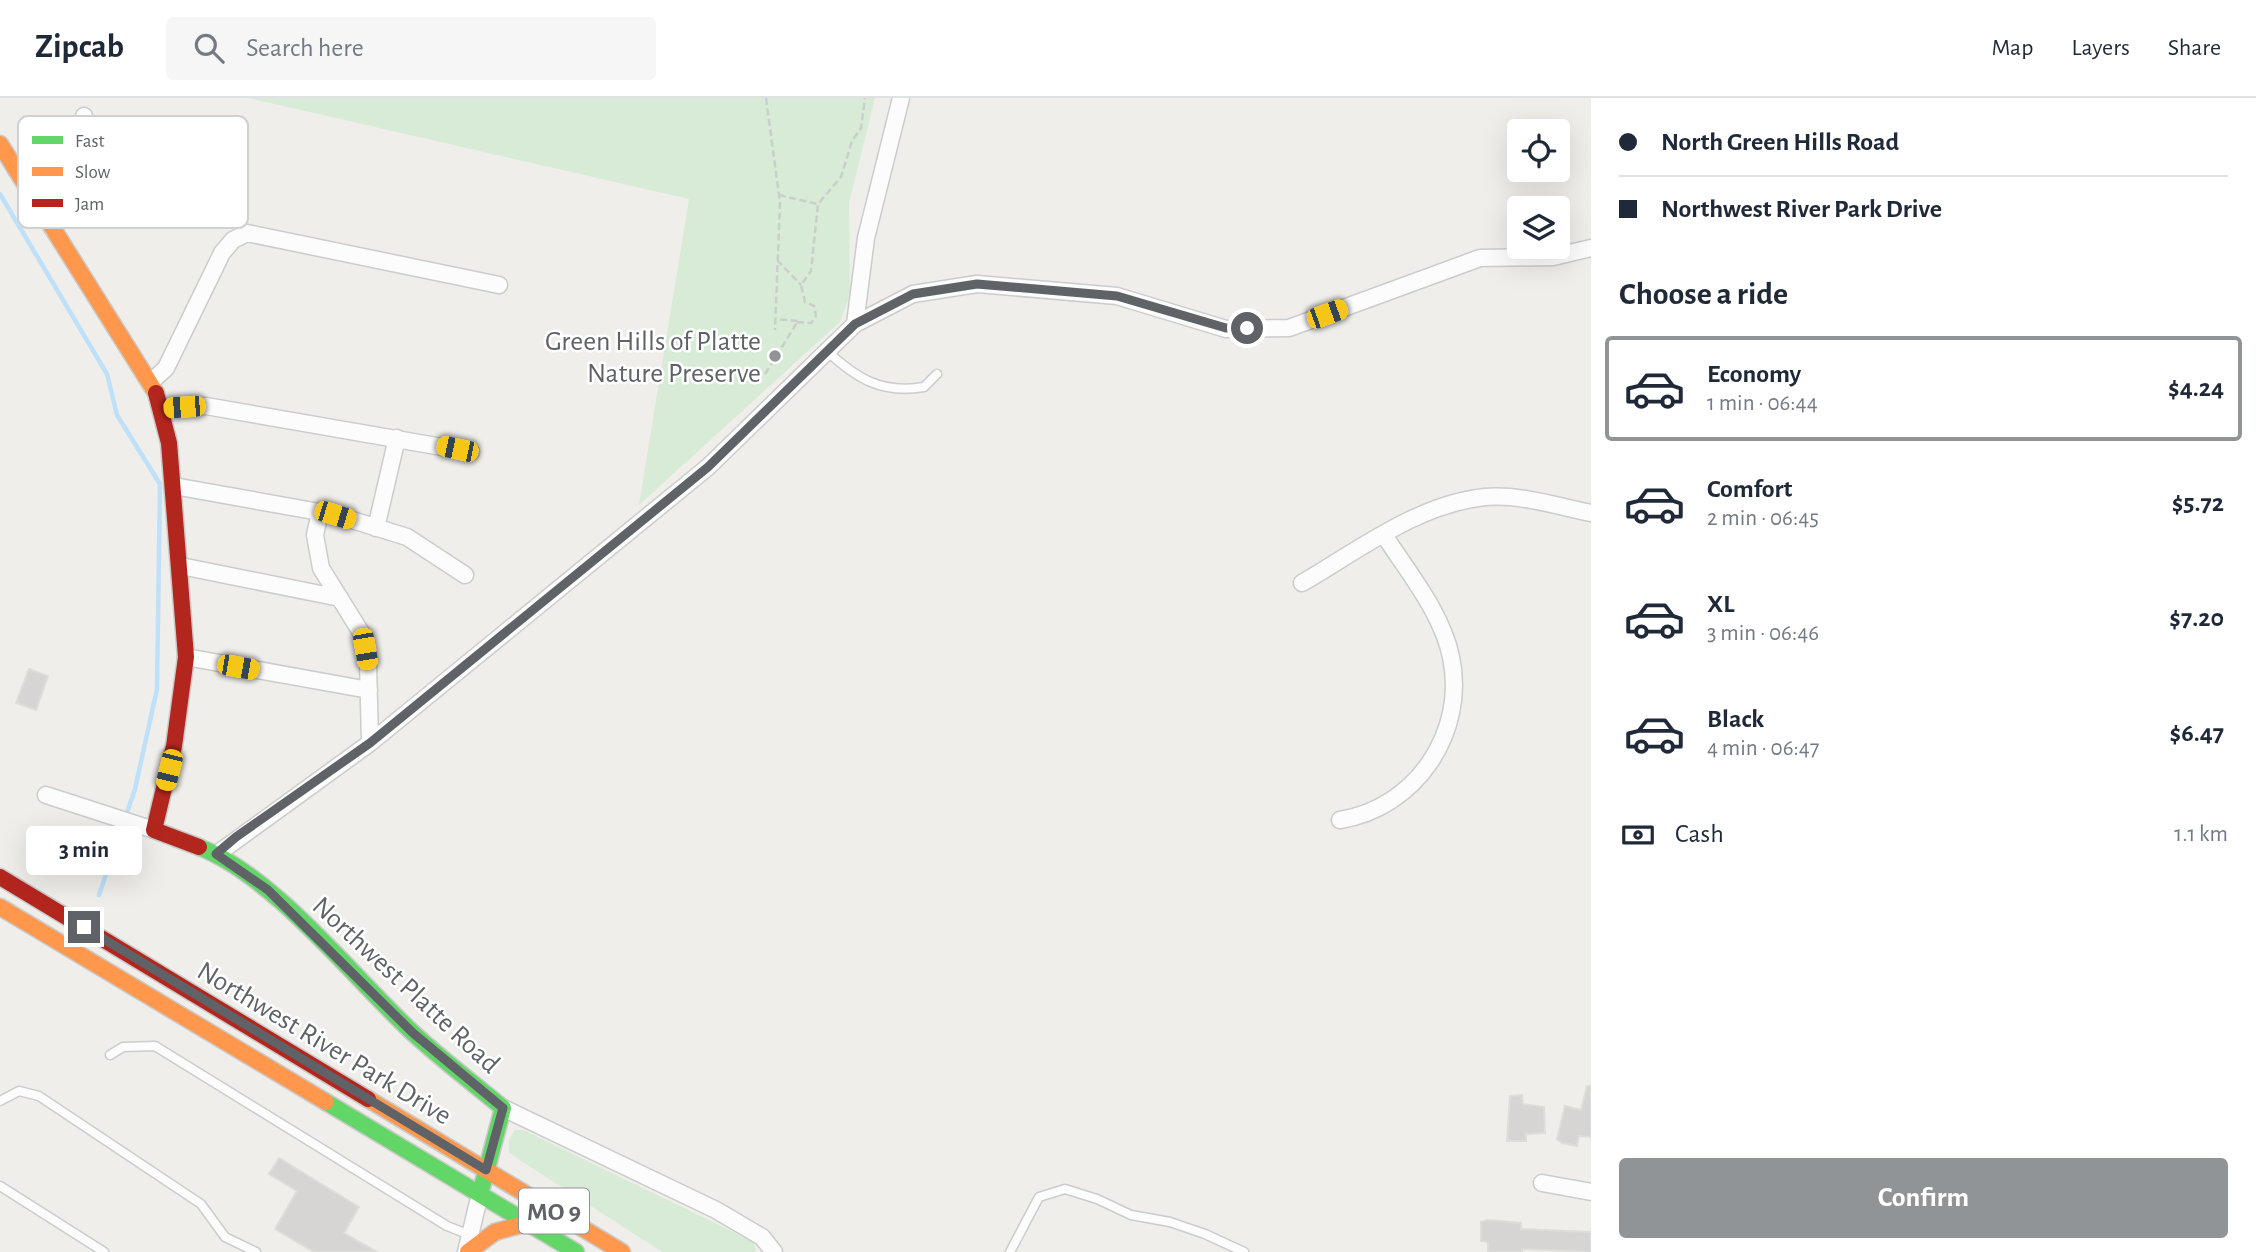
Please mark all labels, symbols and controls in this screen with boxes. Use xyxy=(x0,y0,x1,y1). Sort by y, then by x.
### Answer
search box xyxy=(166,17,656,80)
icon: search xyxy=(190,29,228,67)
text: Zipcab xyxy=(35,31,124,64)
text: Search here xyxy=(246,35,364,61)
text: Map xyxy=(1991,36,2033,60)
text: Layers xyxy=(2071,36,2130,60)
text: Share xyxy=(2168,36,2221,60)
legend xyxy=(18,116,248,228)
map controls xyxy=(1507,119,1570,259)
button: locate xyxy=(1507,119,1570,182)
text: North Green Hills Road xyxy=(1661,129,1899,155)
text: Fast xyxy=(75,132,105,151)
text: Slow xyxy=(75,163,111,182)
text: Jam xyxy=(75,195,104,214)
button: layers xyxy=(1507,196,1570,259)
text: Northwest River Park Drive xyxy=(1661,196,1942,222)
text: Choose a ride xyxy=(1619,278,1788,310)
car xyxy=(1304,297,1351,331)
route start xyxy=(1231,312,1263,344)
place label: Green Hills of Platte Nature Preserve xyxy=(545,328,761,388)
marker: Green Hills of Platte Nature Preserve xyxy=(767,348,783,364)
icon: car xyxy=(1623,357,1686,420)
text: Economy xyxy=(1707,361,1801,387)
text: $4.24 xyxy=(2168,375,2224,401)
text: 1 min · 06:44 xyxy=(1707,392,1818,415)
car xyxy=(163,395,206,419)
car xyxy=(435,434,480,464)
icon: car xyxy=(1623,472,1686,535)
text: Comfort xyxy=(1707,476,1792,502)
text: $5.72 xyxy=(2172,490,2224,516)
car xyxy=(312,499,359,531)
text: 2 min · 06:45 xyxy=(1707,507,1819,530)
icon: car xyxy=(1623,587,1686,650)
text: XL xyxy=(1707,591,1734,617)
text: $7.20 xyxy=(2169,605,2224,631)
text: 3 min · 06:46 xyxy=(1707,622,1819,645)
car xyxy=(352,626,379,672)
car xyxy=(216,653,261,681)
icon: car xyxy=(1623,702,1686,765)
text: Black xyxy=(1707,706,1764,732)
text: $6.47 xyxy=(2169,720,2224,746)
text: 4 min · 06:47 xyxy=(1707,737,1819,760)
car xyxy=(154,747,185,793)
icon: cash xyxy=(1619,816,1657,854)
text: Cash xyxy=(1675,821,1724,847)
text: 1.1 km xyxy=(2174,823,2228,846)
callout: 3 min xyxy=(26,826,142,874)
text: 3 min xyxy=(59,839,109,862)
street label: Northwest Platte Road xyxy=(307,892,505,1079)
route end xyxy=(68,911,100,943)
street label: Northwest River Park Drive xyxy=(192,957,456,1131)
button: Confirm xyxy=(1619,1158,2228,1238)
road number: MO 9 xyxy=(519,1188,589,1234)

